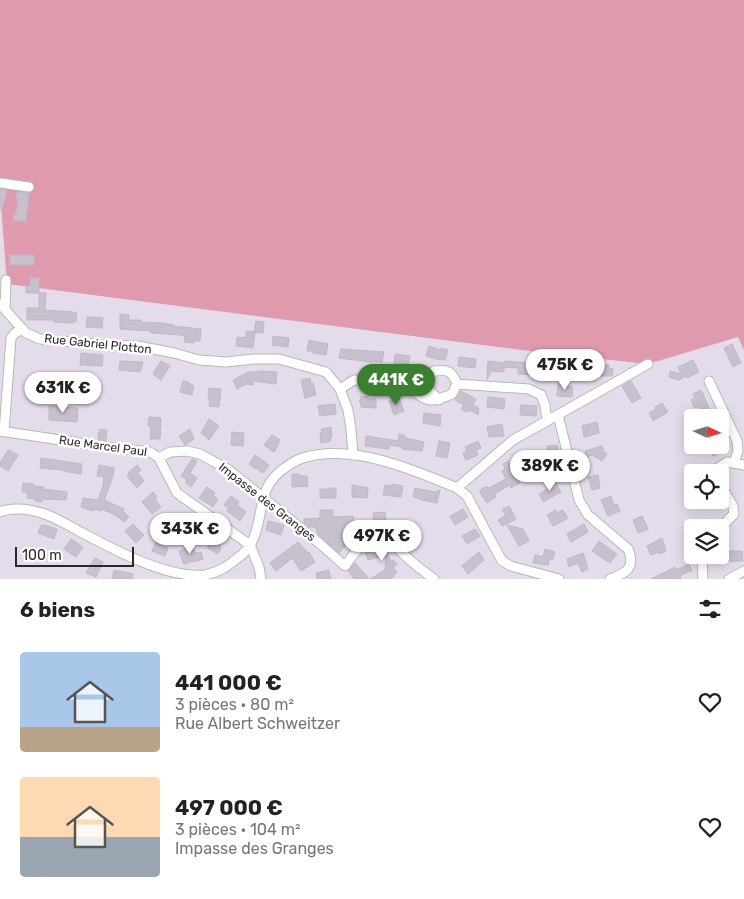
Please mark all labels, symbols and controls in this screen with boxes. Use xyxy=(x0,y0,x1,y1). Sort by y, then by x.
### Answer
street label: Rue Gabriel Plotton xyxy=(44,331,152,357)
pin: 475K € xyxy=(524,348,606,391)
text: 475K € xyxy=(537,355,593,374)
pin: 441K € xyxy=(355,364,437,406)
text: 441K € xyxy=(368,370,424,389)
pin: 631K € xyxy=(22,372,104,414)
text: 631K € xyxy=(35,378,91,397)
north arrow xyxy=(684,409,729,454)
map controls xyxy=(684,409,729,564)
street label: Rue Marcel Paul xyxy=(58,433,148,459)
pin: 389K € xyxy=(509,450,591,492)
text: 389K € xyxy=(521,456,579,475)
street label: Impasse des Granges xyxy=(216,460,318,544)
button: locate xyxy=(684,464,729,509)
pin: 343K € xyxy=(149,512,231,555)
text: 343K € xyxy=(161,519,219,538)
button: layers xyxy=(684,519,729,564)
pin: 497K € xyxy=(341,520,423,562)
text: 497K € xyxy=(354,526,410,545)
scale bar xyxy=(15,544,134,567)
text: 100 m xyxy=(22,547,62,564)
icon: filters xyxy=(696,595,724,623)
text: 6 biens xyxy=(20,597,95,622)
text: 441 000 € xyxy=(175,670,282,695)
icon: home xyxy=(60,672,120,732)
icon: heart xyxy=(696,688,724,716)
text: 3 pièces · 80 m² xyxy=(175,695,294,714)
text: Rue Albert Schweitzer xyxy=(175,714,340,733)
text: 497 000 € xyxy=(175,795,283,820)
icon: home xyxy=(60,797,120,857)
icon: heart xyxy=(696,813,724,841)
text: 3 pièces · 104 m² xyxy=(175,820,301,839)
text: Impasse des Granges xyxy=(175,839,334,858)

